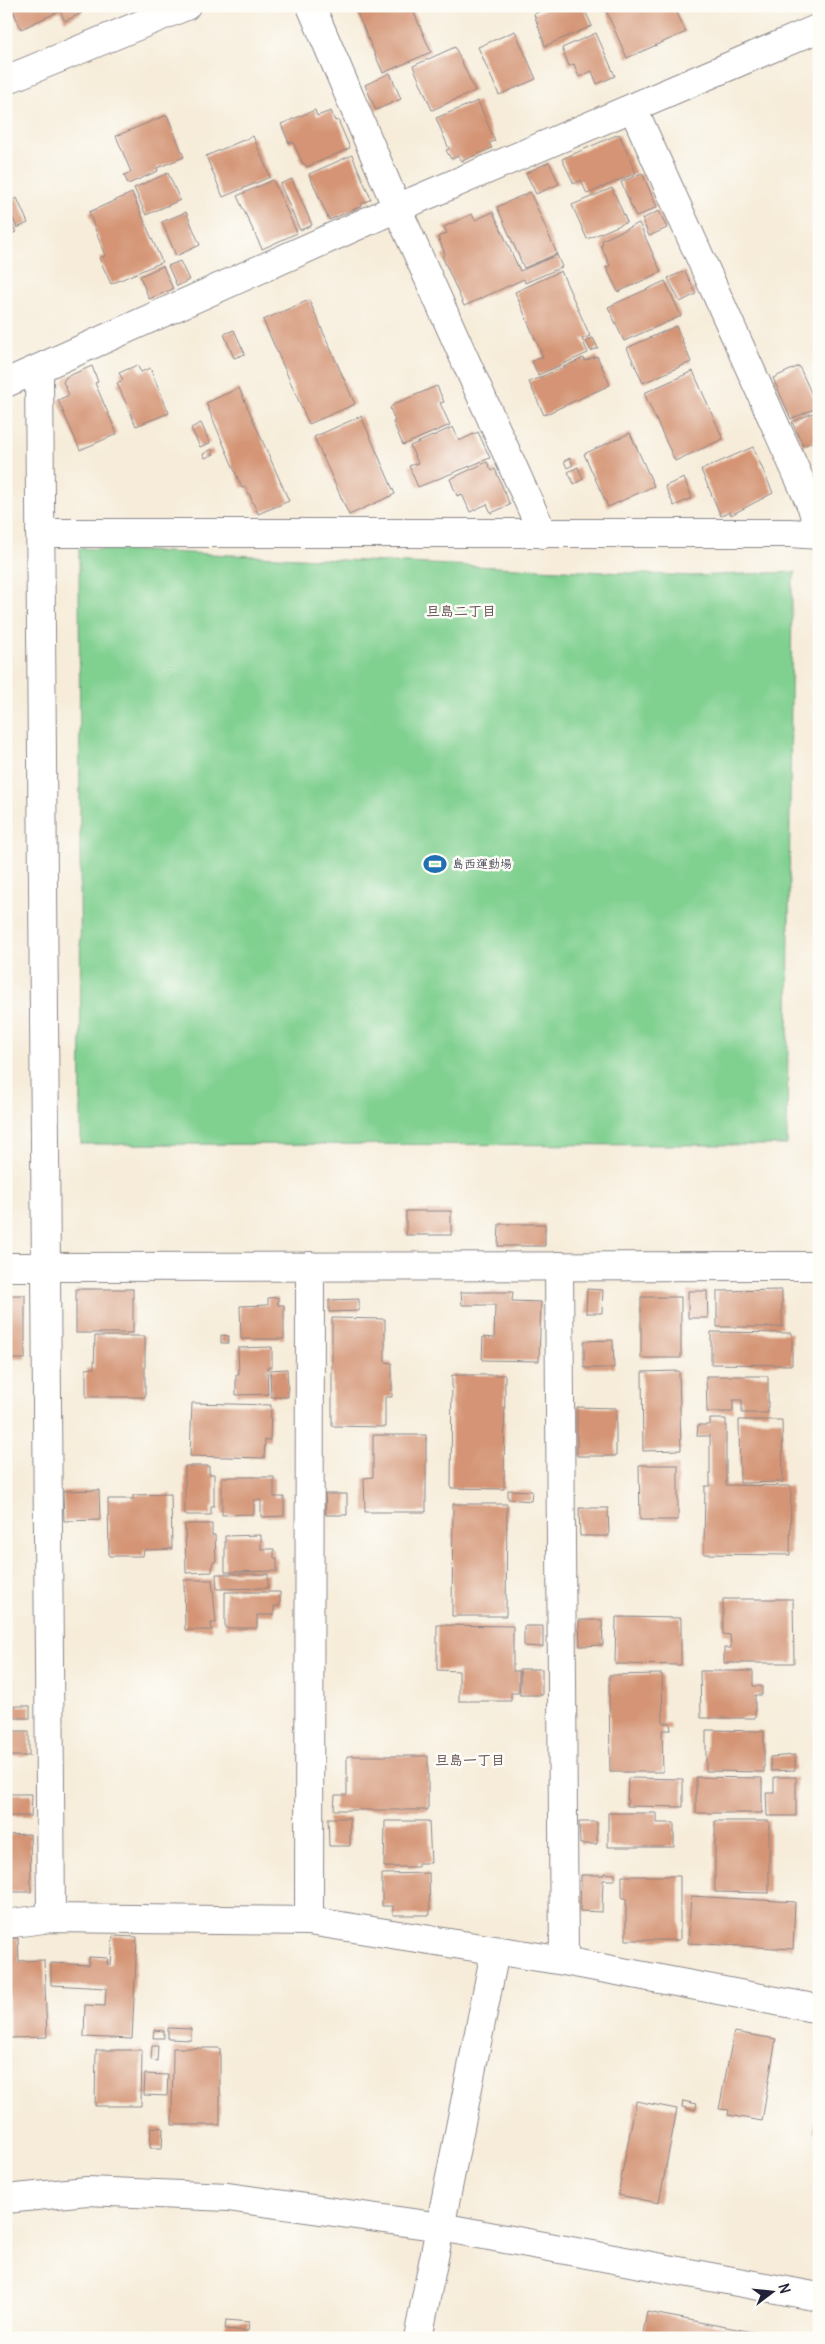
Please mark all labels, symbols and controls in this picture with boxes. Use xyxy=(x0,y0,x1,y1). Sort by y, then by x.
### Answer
district label: 旦島二丁目 xyxy=(426,602,496,620)
sports icon: 島西運動場 xyxy=(422,851,448,877)
place label: 島西運動場 xyxy=(452,856,512,871)
district label: 旦島一丁目 xyxy=(435,1751,505,1769)
north arrow xyxy=(748,2266,798,2316)
text: N xyxy=(775,2281,794,2296)

